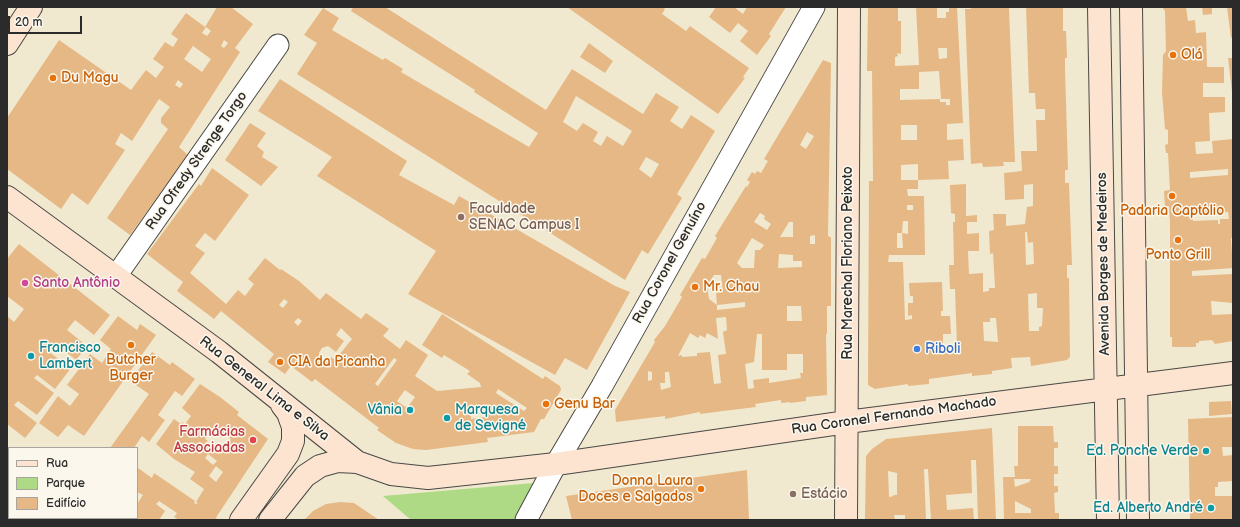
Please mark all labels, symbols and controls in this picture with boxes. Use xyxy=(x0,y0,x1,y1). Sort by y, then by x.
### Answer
scale bar xyxy=(10,8,84,34)
text: 20 m xyxy=(15,15,42,30)
place label: Olá xyxy=(1181,47,1203,63)
marker: Olá xyxy=(1168,50,1178,60)
place label: Du Magu xyxy=(61,70,119,86)
marker: Du Magu xyxy=(48,73,58,83)
street label: Rua Ofredy Strenge Torgo xyxy=(143,88,251,234)
street label: Rua Marechal Floriano Peixoto xyxy=(840,166,856,360)
street label: Avenida Borges de Medeiros xyxy=(1094,172,1114,356)
marker: Padaria Captólio xyxy=(1167,191,1177,201)
street label: Rua Coronel Genuíno xyxy=(629,199,711,327)
place label: Faculdade SENAC Campus I xyxy=(469,201,579,234)
place label: Padaria Captólio xyxy=(1120,203,1224,219)
marker: Faculdade SENAC Campus I xyxy=(456,212,466,222)
marker: Ponto Grill xyxy=(1173,235,1183,245)
place label: Ponto Grill xyxy=(1146,247,1210,263)
place label: Santo Antônio xyxy=(33,275,120,291)
marker: Santo Antônio xyxy=(20,278,30,288)
place label: Mr. Chau xyxy=(703,279,759,295)
marker: Mr. Chau xyxy=(690,282,700,292)
street label: Rua General Lima e Silva xyxy=(196,333,332,445)
place label: Francisco Lambert xyxy=(39,340,101,372)
marker: Butcher Burger xyxy=(126,340,136,350)
place label: Riboli xyxy=(925,341,960,357)
marker: Riboli xyxy=(912,344,922,354)
marker: Francisco Lambert xyxy=(26,351,36,361)
place label: Butcher Burger xyxy=(106,352,156,384)
place label: CIA da Picanha xyxy=(288,354,385,370)
marker: CIA da Picanha xyxy=(275,357,285,367)
street label: Rua Coronel Fernando Machado xyxy=(790,393,998,439)
place label: Genu Bar xyxy=(554,396,615,412)
marker: Genu Bar xyxy=(541,399,551,409)
place label: Vânia xyxy=(367,402,402,418)
place label: Marquesa de Sevigné xyxy=(455,402,526,434)
marker: Vânia xyxy=(405,405,415,415)
marker: Marquesa de Sevigné xyxy=(442,413,452,423)
place label: Farmácias Associadas xyxy=(174,424,245,456)
marker: Farmácias Associadas xyxy=(248,435,258,445)
place label: Ed. Ponche Verde xyxy=(1086,443,1198,459)
marker: Ed. Ponche Verde xyxy=(1201,446,1211,456)
legend xyxy=(8,447,138,519)
text: Rua xyxy=(46,456,68,471)
place label: Donna Laura Doces e Salgados xyxy=(578,473,693,506)
text: Parque xyxy=(46,476,85,491)
marker: Donna Laura Doces e Salgados xyxy=(696,484,706,494)
place label: Estácio xyxy=(801,486,848,502)
marker: Estácio xyxy=(788,489,798,499)
text: Edifício xyxy=(46,496,86,511)
place label: Ed. Alberto André xyxy=(1093,500,1203,516)
marker: Ed. Alberto André xyxy=(1206,503,1216,513)

